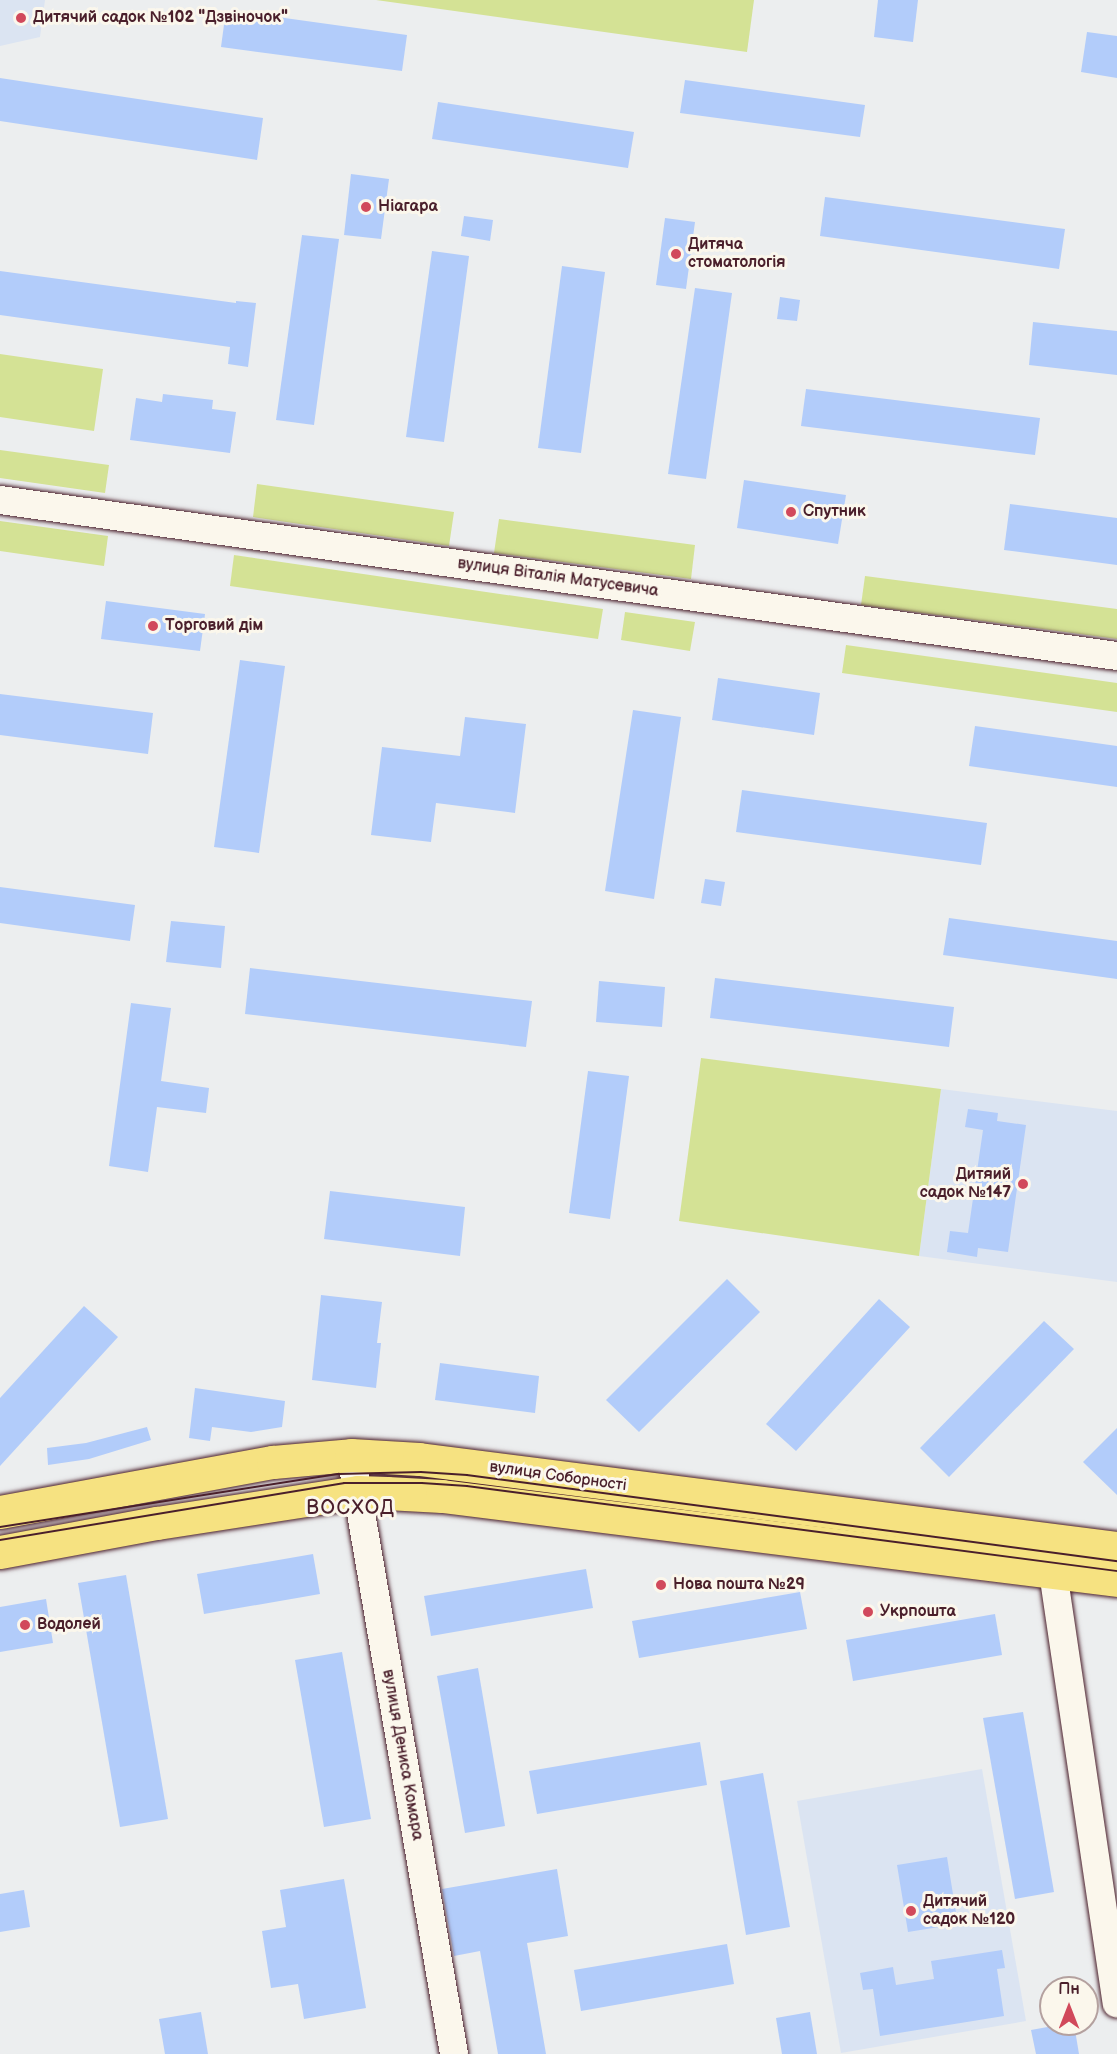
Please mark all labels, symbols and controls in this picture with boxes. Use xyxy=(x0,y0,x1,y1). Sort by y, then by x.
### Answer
place label: Дитячий садок №102 "Дзвіночок" xyxy=(33,8,288,28)
marker: Дитячий садок №102 "Дзвіночок" xyxy=(14,11,28,25)
place label: Ніагара xyxy=(378,197,438,217)
marker: Ніагара xyxy=(359,200,373,214)
place label: Дитяча стоматологія xyxy=(688,235,786,273)
marker: Дитяча стоматологія xyxy=(669,247,683,261)
place label: Спутник xyxy=(803,502,866,522)
marker: Спутник xyxy=(784,505,798,519)
street label: вулиця Віталія Матусевича xyxy=(456,554,660,602)
place label: Торговий дім xyxy=(165,616,263,636)
marker: Торговий дім xyxy=(146,619,160,633)
place label: Дитяий садок №147 xyxy=(920,1165,1011,1203)
marker: Дитяий садок №147 xyxy=(1016,1177,1030,1191)
street label: вулиця Соборності xyxy=(488,1458,628,1496)
district label: ВОСХОД xyxy=(306,1496,396,1520)
place label: Нова пошта №29 xyxy=(673,1575,805,1595)
marker: Нова пошта №29 xyxy=(654,1578,668,1592)
place label: Укрпошта xyxy=(880,1602,956,1622)
marker: Укрпошта xyxy=(861,1605,875,1619)
place label: Водолей xyxy=(37,1615,101,1635)
marker: Водолей xyxy=(18,1618,32,1632)
street label: вулиця Дениса Комара xyxy=(377,1668,427,1842)
place label: Дитячий садок №120 xyxy=(923,1892,1015,1930)
marker: Дитячий садок №120 xyxy=(904,1904,918,1918)
north arrow xyxy=(1039,1976,1099,2036)
text: Пн xyxy=(1058,1980,1080,1999)

